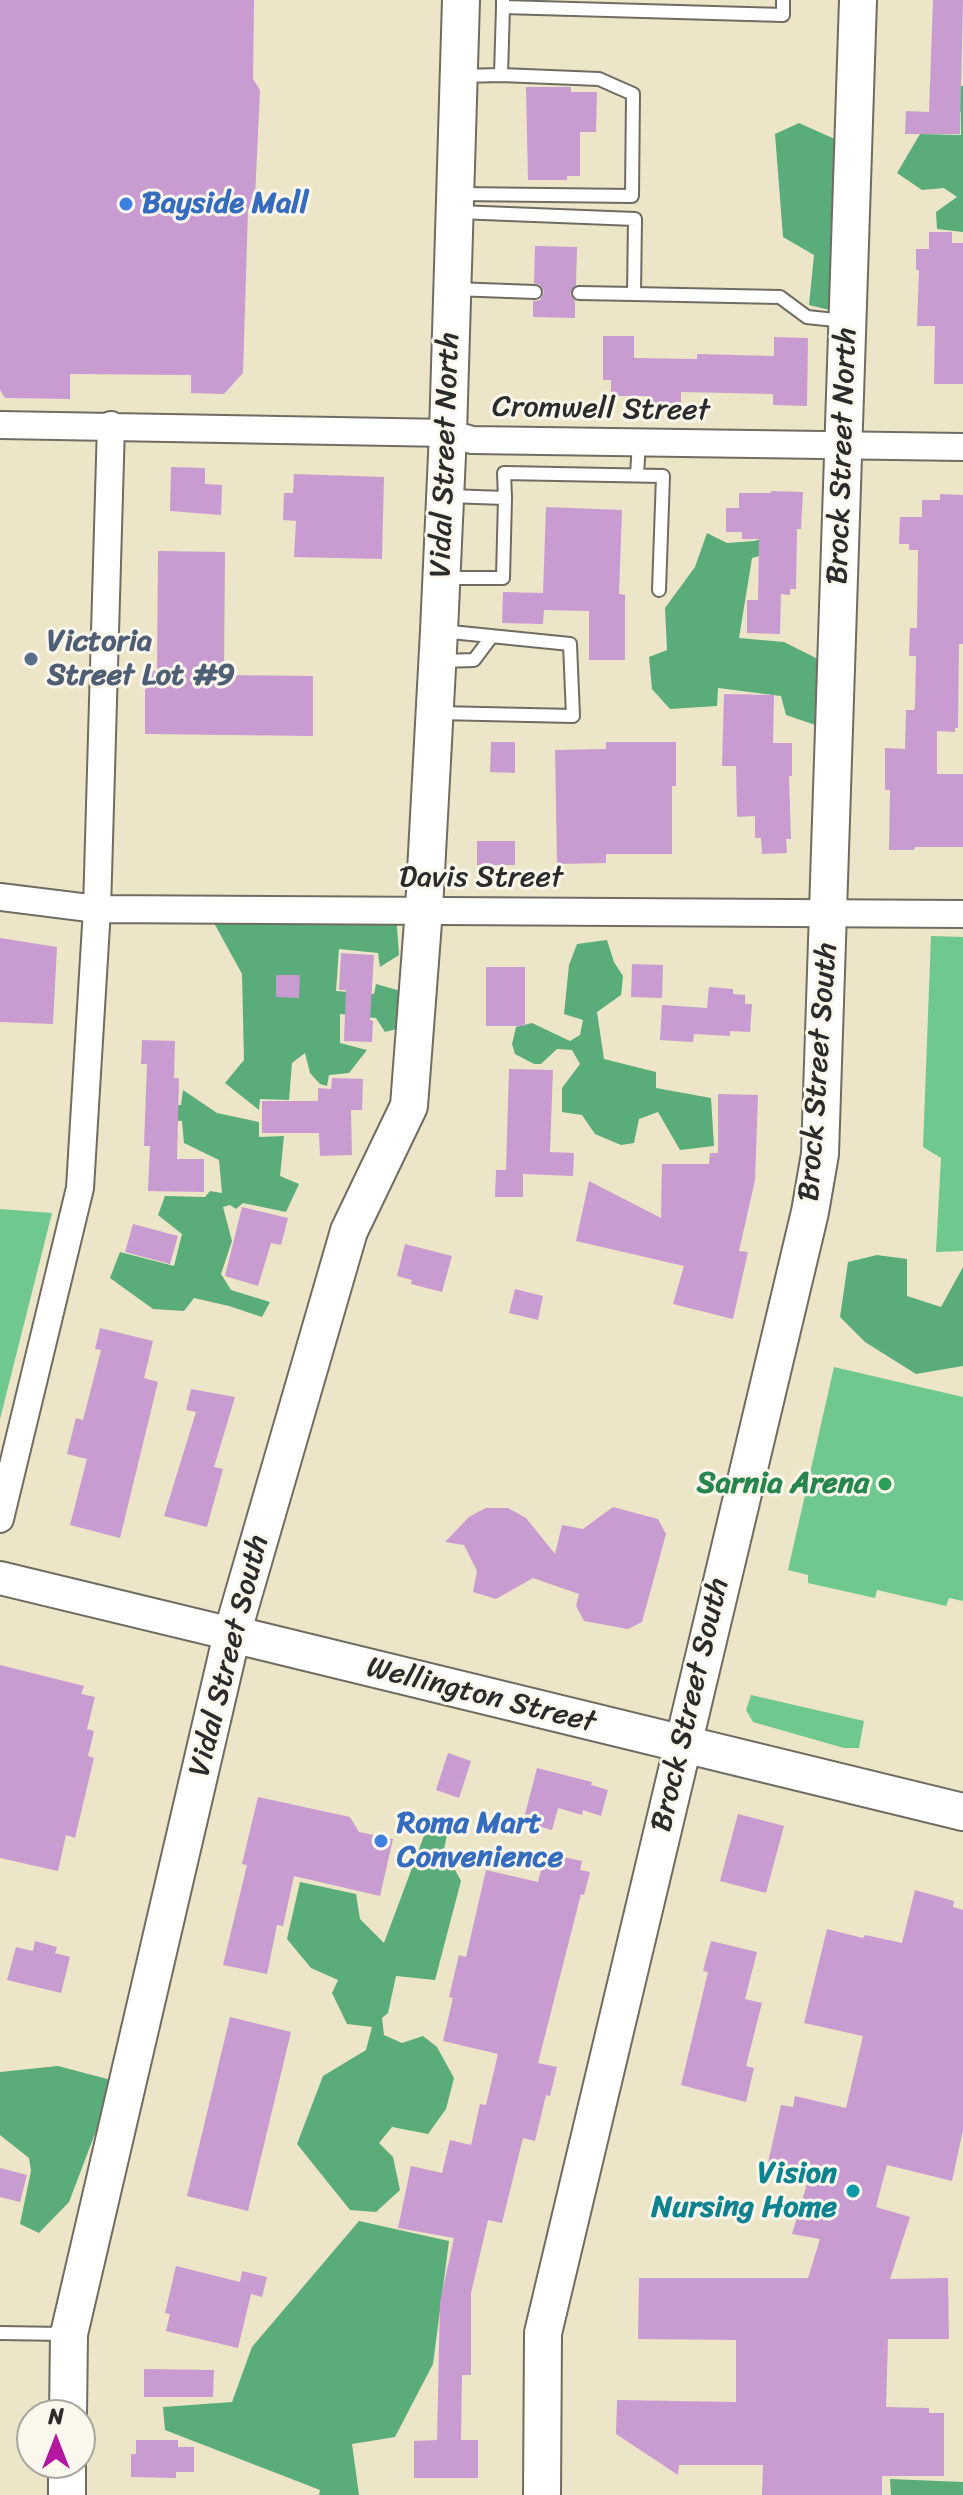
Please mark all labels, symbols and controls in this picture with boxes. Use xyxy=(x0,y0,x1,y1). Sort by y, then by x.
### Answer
place label: Bayside Mall xyxy=(142,186,308,222)
marker: Bayside Mall xyxy=(117,195,135,213)
street label: Brock Street North xyxy=(821,327,865,585)
street label: Vidal Street North xyxy=(424,332,468,578)
street label: Cromwell Street xyxy=(492,390,710,430)
place label: Victoria Street Lot #9 xyxy=(47,624,235,694)
marker: Victoria Street Lot #9 xyxy=(22,650,40,668)
street label: Davis Street xyxy=(399,860,563,896)
street label: Brock Street South xyxy=(792,941,846,1203)
place label: Sarnia Arena xyxy=(697,1466,869,1502)
marker: Sarnia Arena xyxy=(876,1475,894,1493)
street label: Vidal Street South xyxy=(183,1532,277,1780)
street label: Brock Street South xyxy=(644,1575,738,1835)
street label: Wellington Street xyxy=(363,1650,599,1742)
place label: Roma Mart Convenience xyxy=(397,1806,563,1876)
marker: Roma Mart Convenience xyxy=(372,1832,390,1850)
place label: Vision Nursing Home xyxy=(652,2156,837,2226)
marker: Vision Nursing Home xyxy=(844,2182,862,2200)
text: N xyxy=(48,2397,64,2436)
north arrow xyxy=(16,2399,96,2479)

